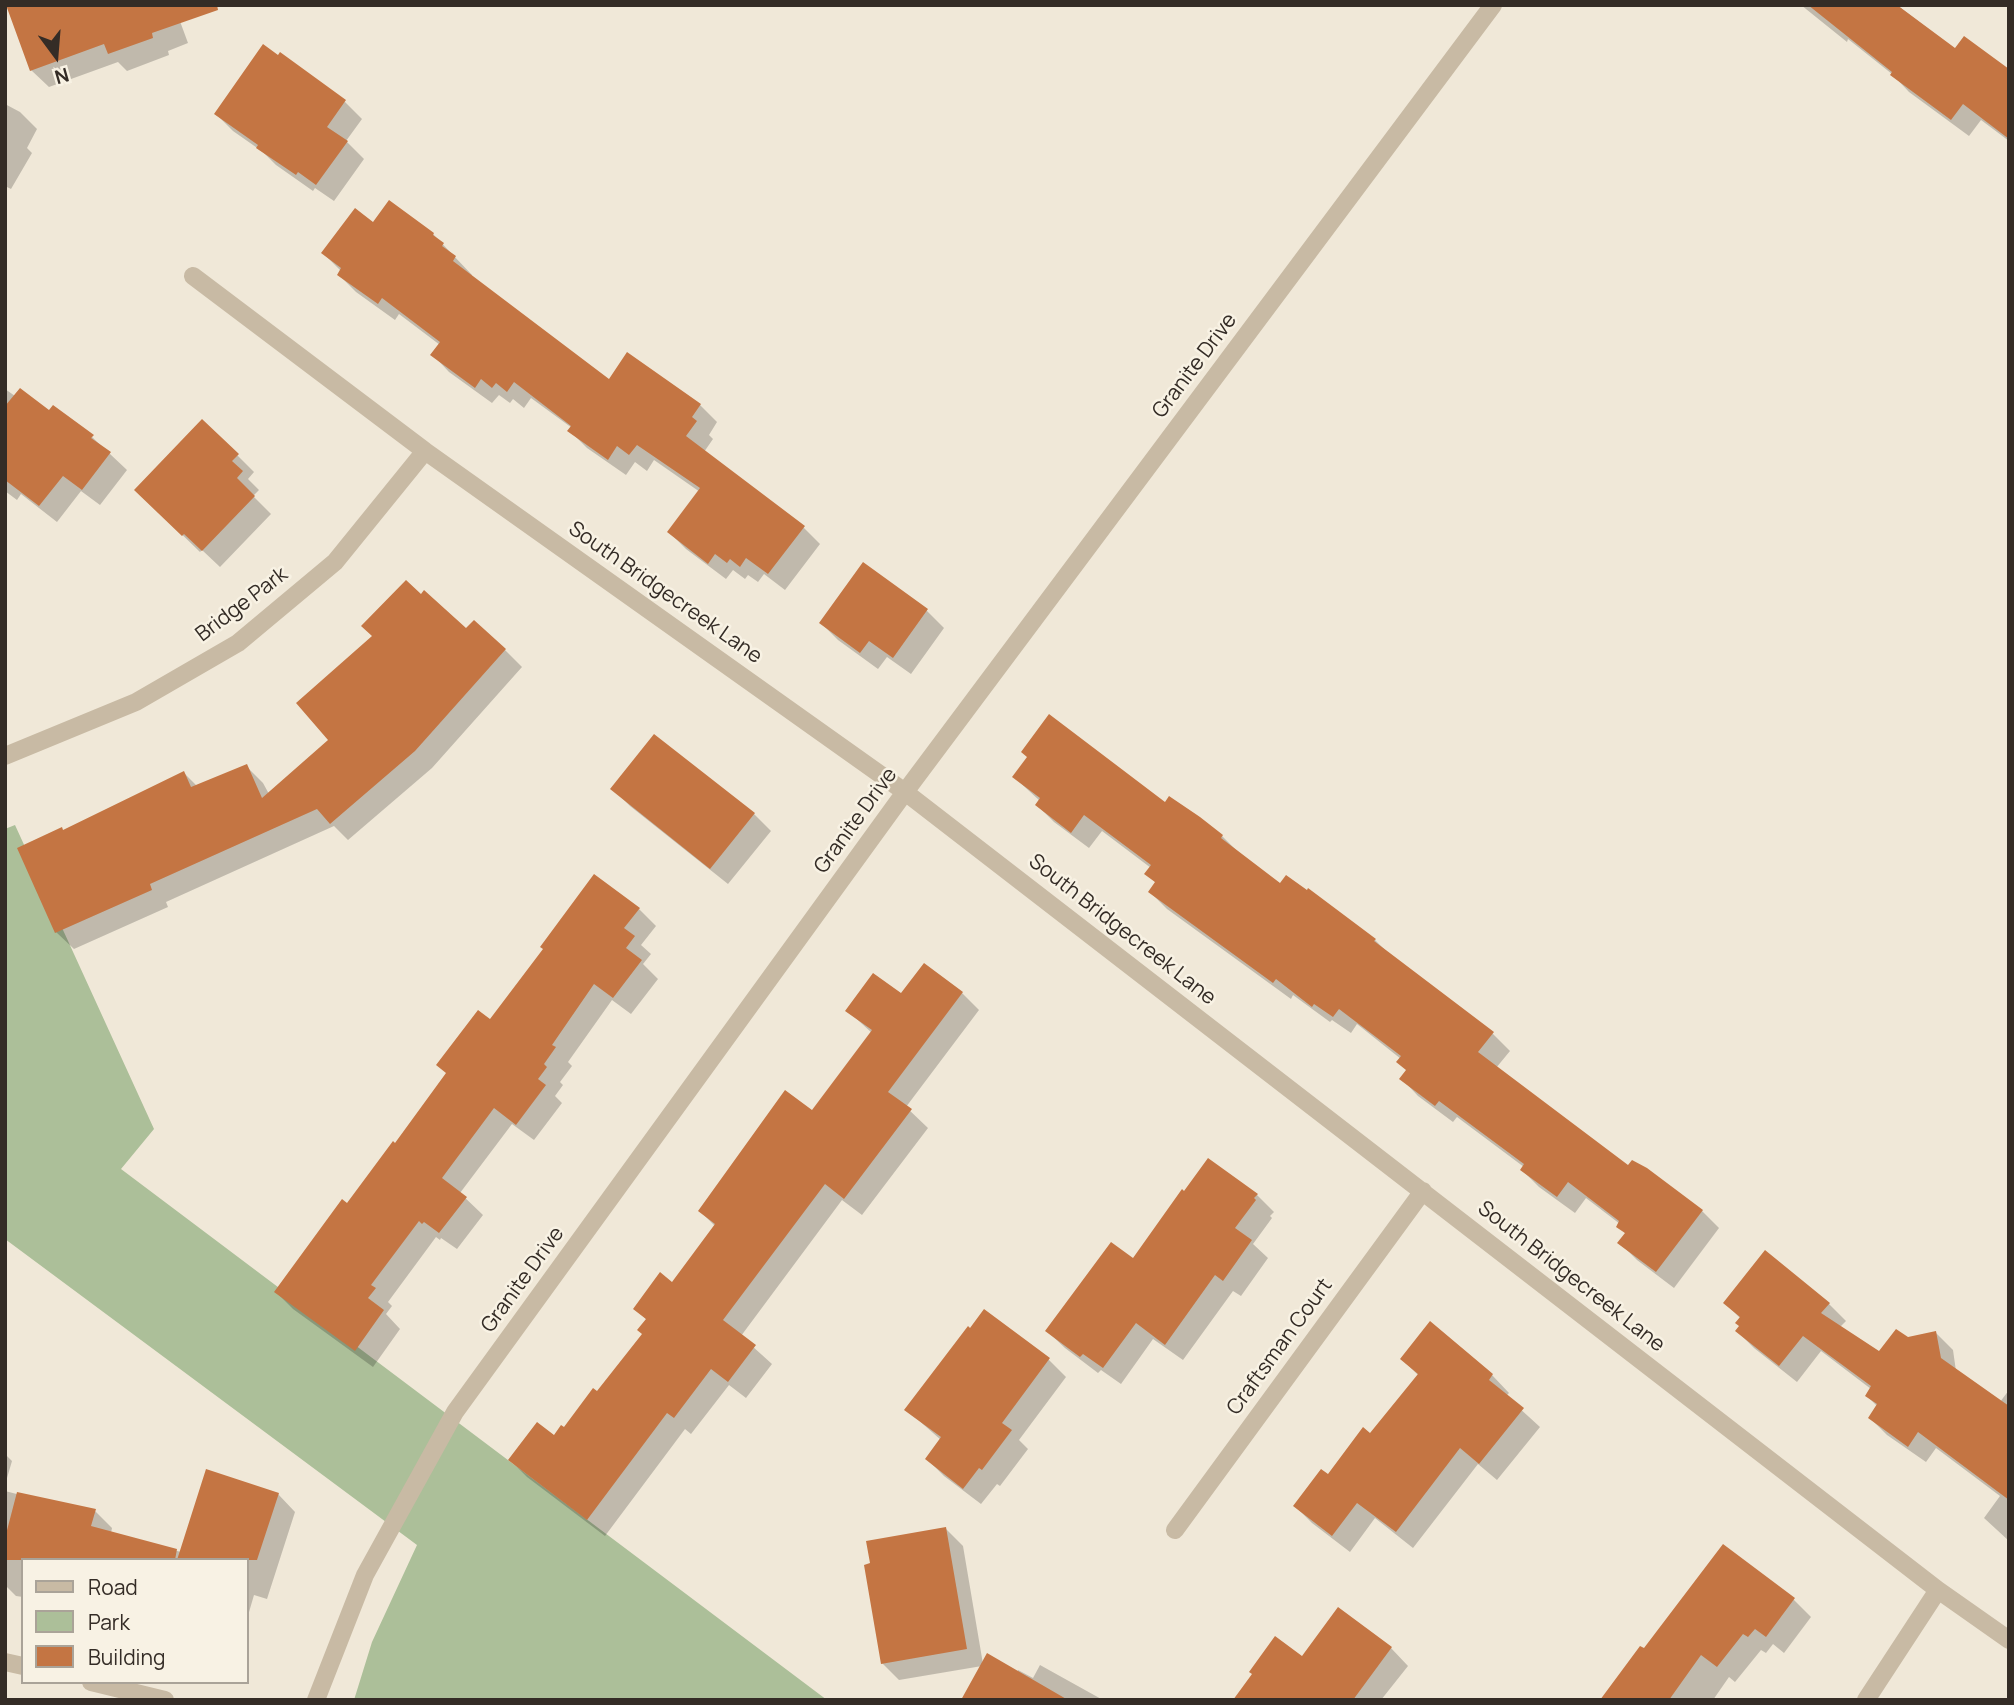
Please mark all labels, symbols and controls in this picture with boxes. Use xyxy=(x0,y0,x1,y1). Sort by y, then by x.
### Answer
north arrow xyxy=(21,21,91,91)
text: N xyxy=(52,62,72,91)
street label: Granite Drive xyxy=(1147,309,1243,423)
street label: South Bridgecreek Lane xyxy=(563,517,767,669)
street label: Bridge Park xyxy=(191,562,293,648)
street label: Granite Drive xyxy=(809,763,903,879)
street label: South Bridgecreek Lane xyxy=(1023,849,1221,1011)
street label: South Bridgecreek Lane xyxy=(1472,1196,1670,1358)
street label: Granite Drive xyxy=(476,1222,570,1338)
street label: Craftsman Court xyxy=(1222,1274,1338,1420)
legend xyxy=(21,1558,248,1684)
text: Road xyxy=(88,1573,138,1601)
text: Park xyxy=(88,1608,130,1636)
text: Building xyxy=(88,1643,165,1671)

